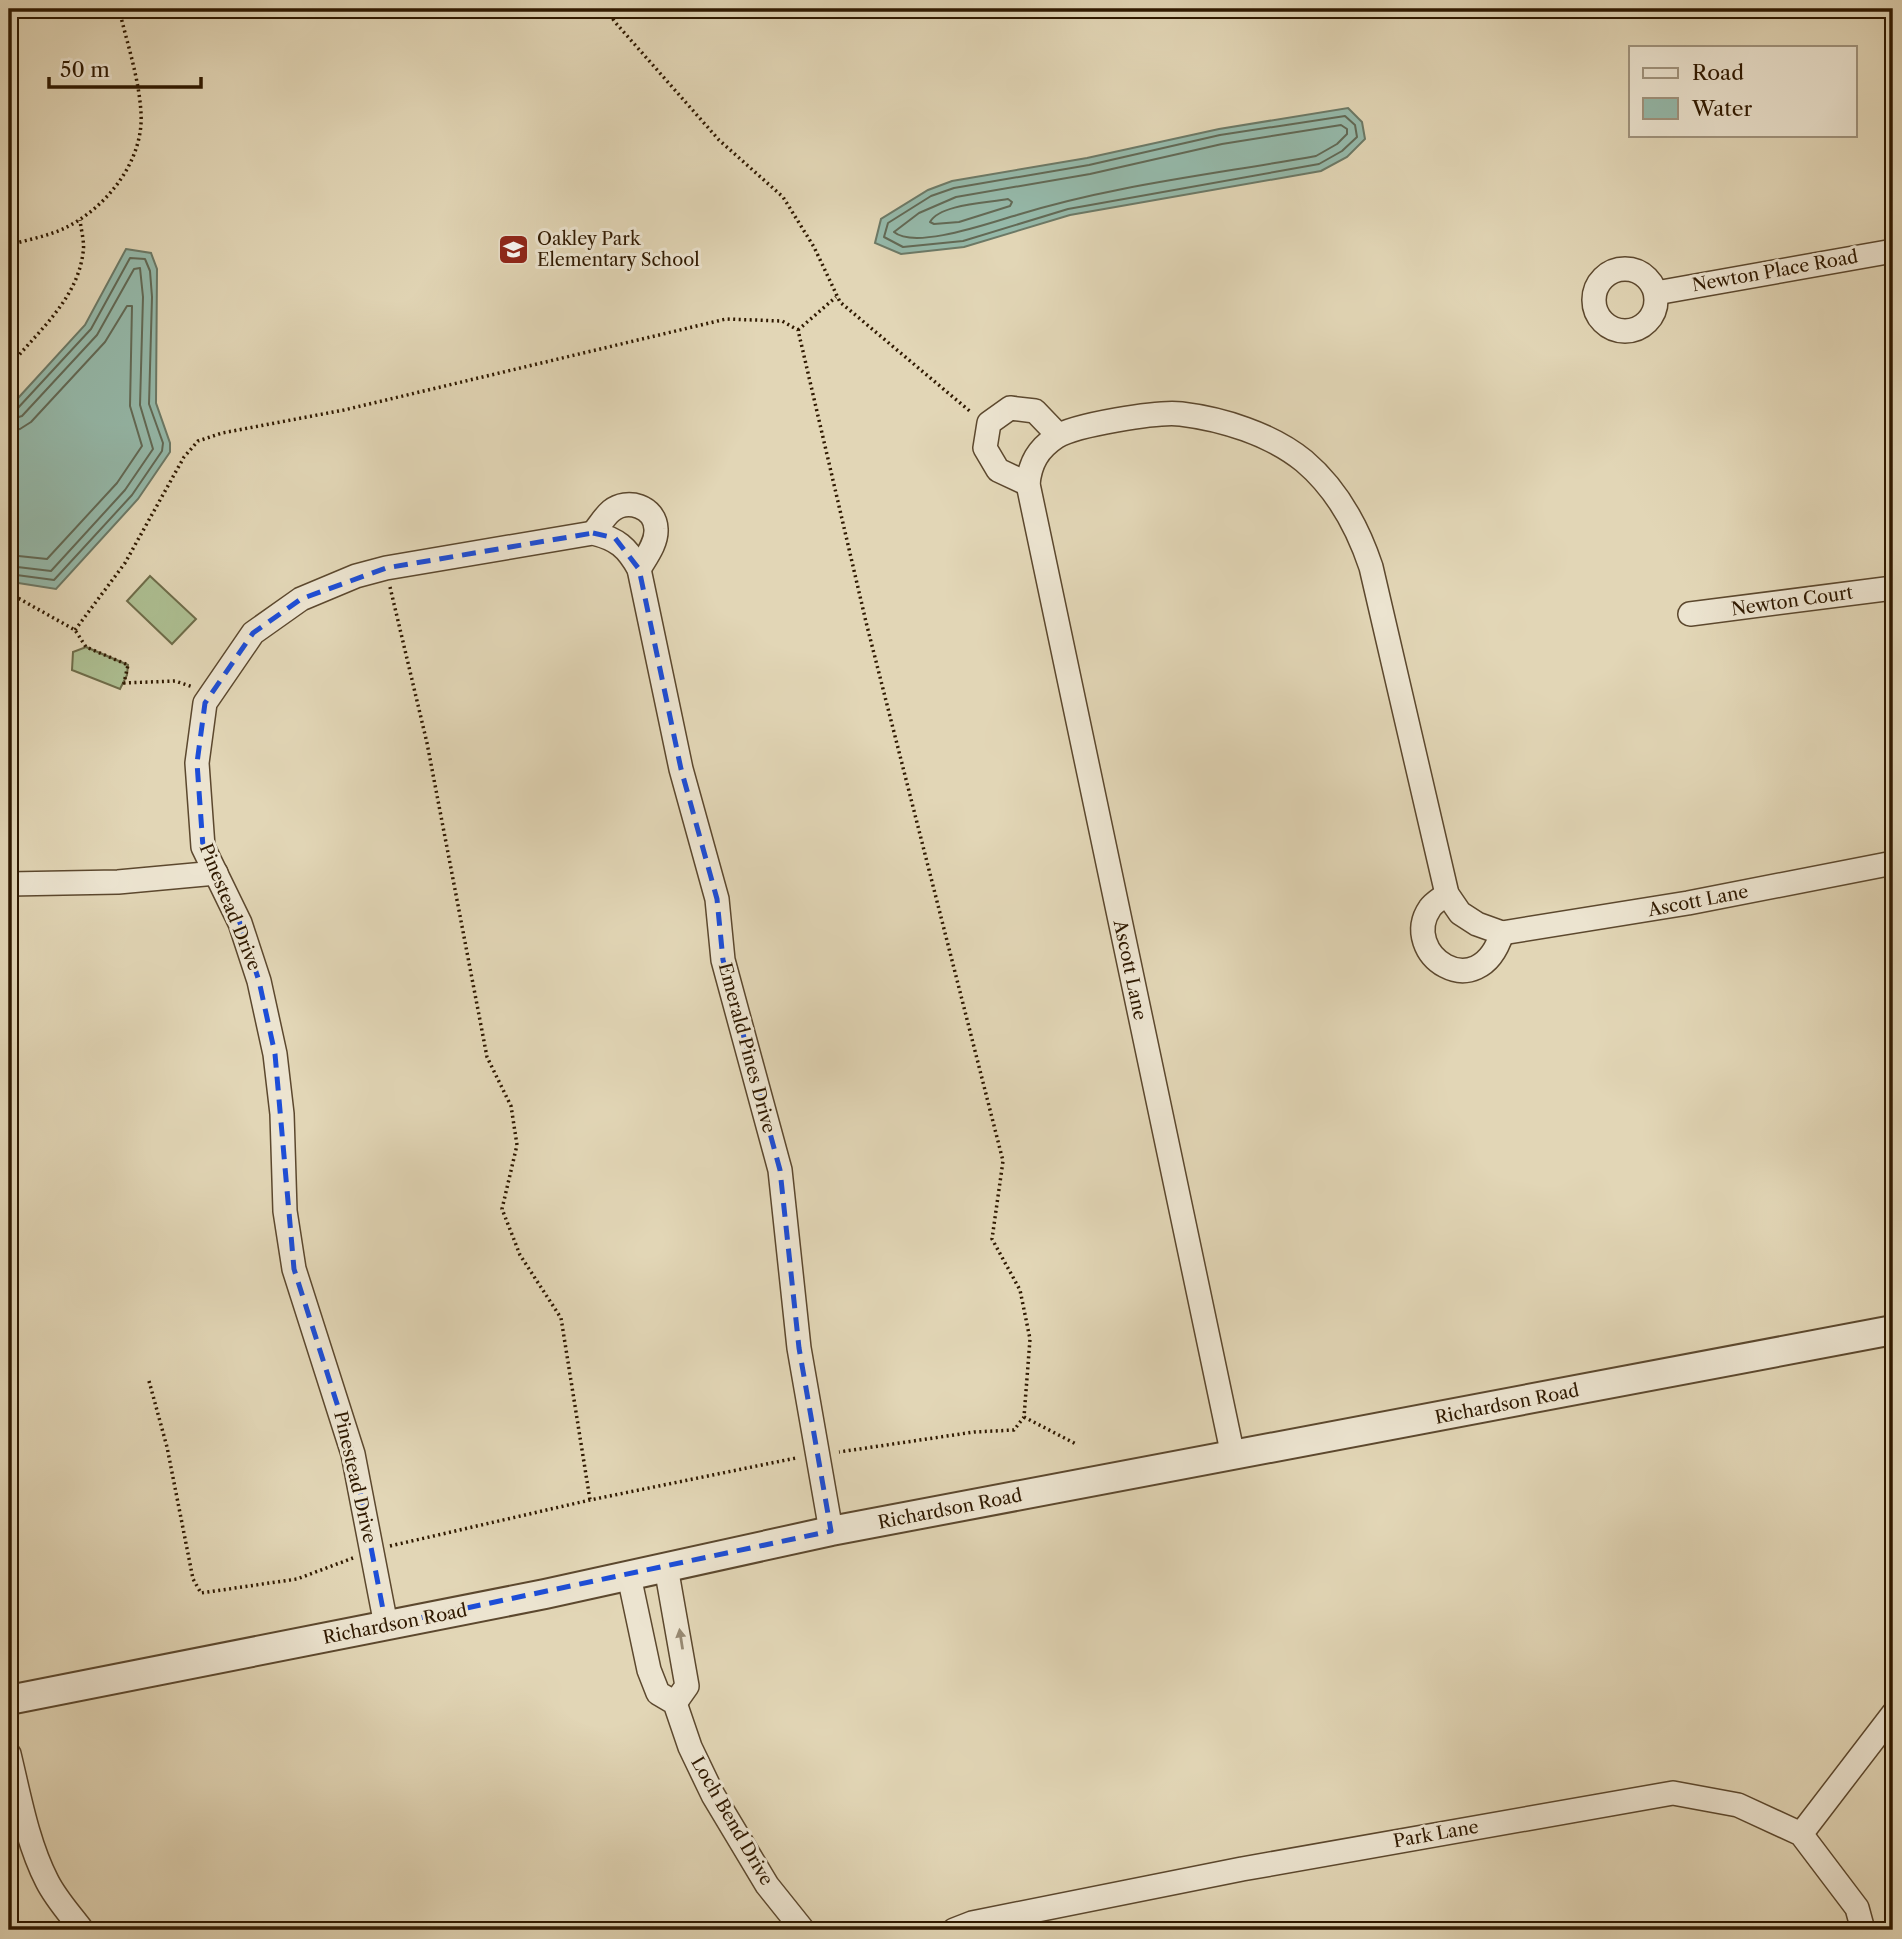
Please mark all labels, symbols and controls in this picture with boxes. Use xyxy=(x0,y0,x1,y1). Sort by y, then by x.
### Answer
scale bar xyxy=(49,46,201,90)
legend xyxy=(1629,46,1856,136)
text: 50 m xyxy=(60,57,110,82)
text: Road xyxy=(1692,60,1744,85)
text: Water xyxy=(1691,96,1752,121)
place label: Oakley Park Elementary School xyxy=(537,228,700,271)
school or university icon: Oakley Park Elementary School xyxy=(497,232,531,266)
street label: Newton Place Road xyxy=(1690,246,1860,296)
street label: Newton Court xyxy=(1730,581,1855,620)
street label: Pinestead Drive xyxy=(195,840,265,974)
street label: Ascott Lane xyxy=(1645,880,1750,922)
street label: Ascott Lane xyxy=(1108,917,1151,1022)
street label: Emerald Pines Drive xyxy=(714,960,780,1136)
street label: Richardson Road xyxy=(1433,1379,1581,1429)
street label: Pinestead Drive xyxy=(329,1409,381,1545)
street label: Richardson Road xyxy=(876,1484,1024,1534)
street label: Richardson Road xyxy=(321,1599,469,1649)
one-way arrow xyxy=(675,1628,686,1650)
street label: Loch Bend Drive xyxy=(686,1753,778,1889)
street label: Park Lane xyxy=(1392,1816,1480,1852)

